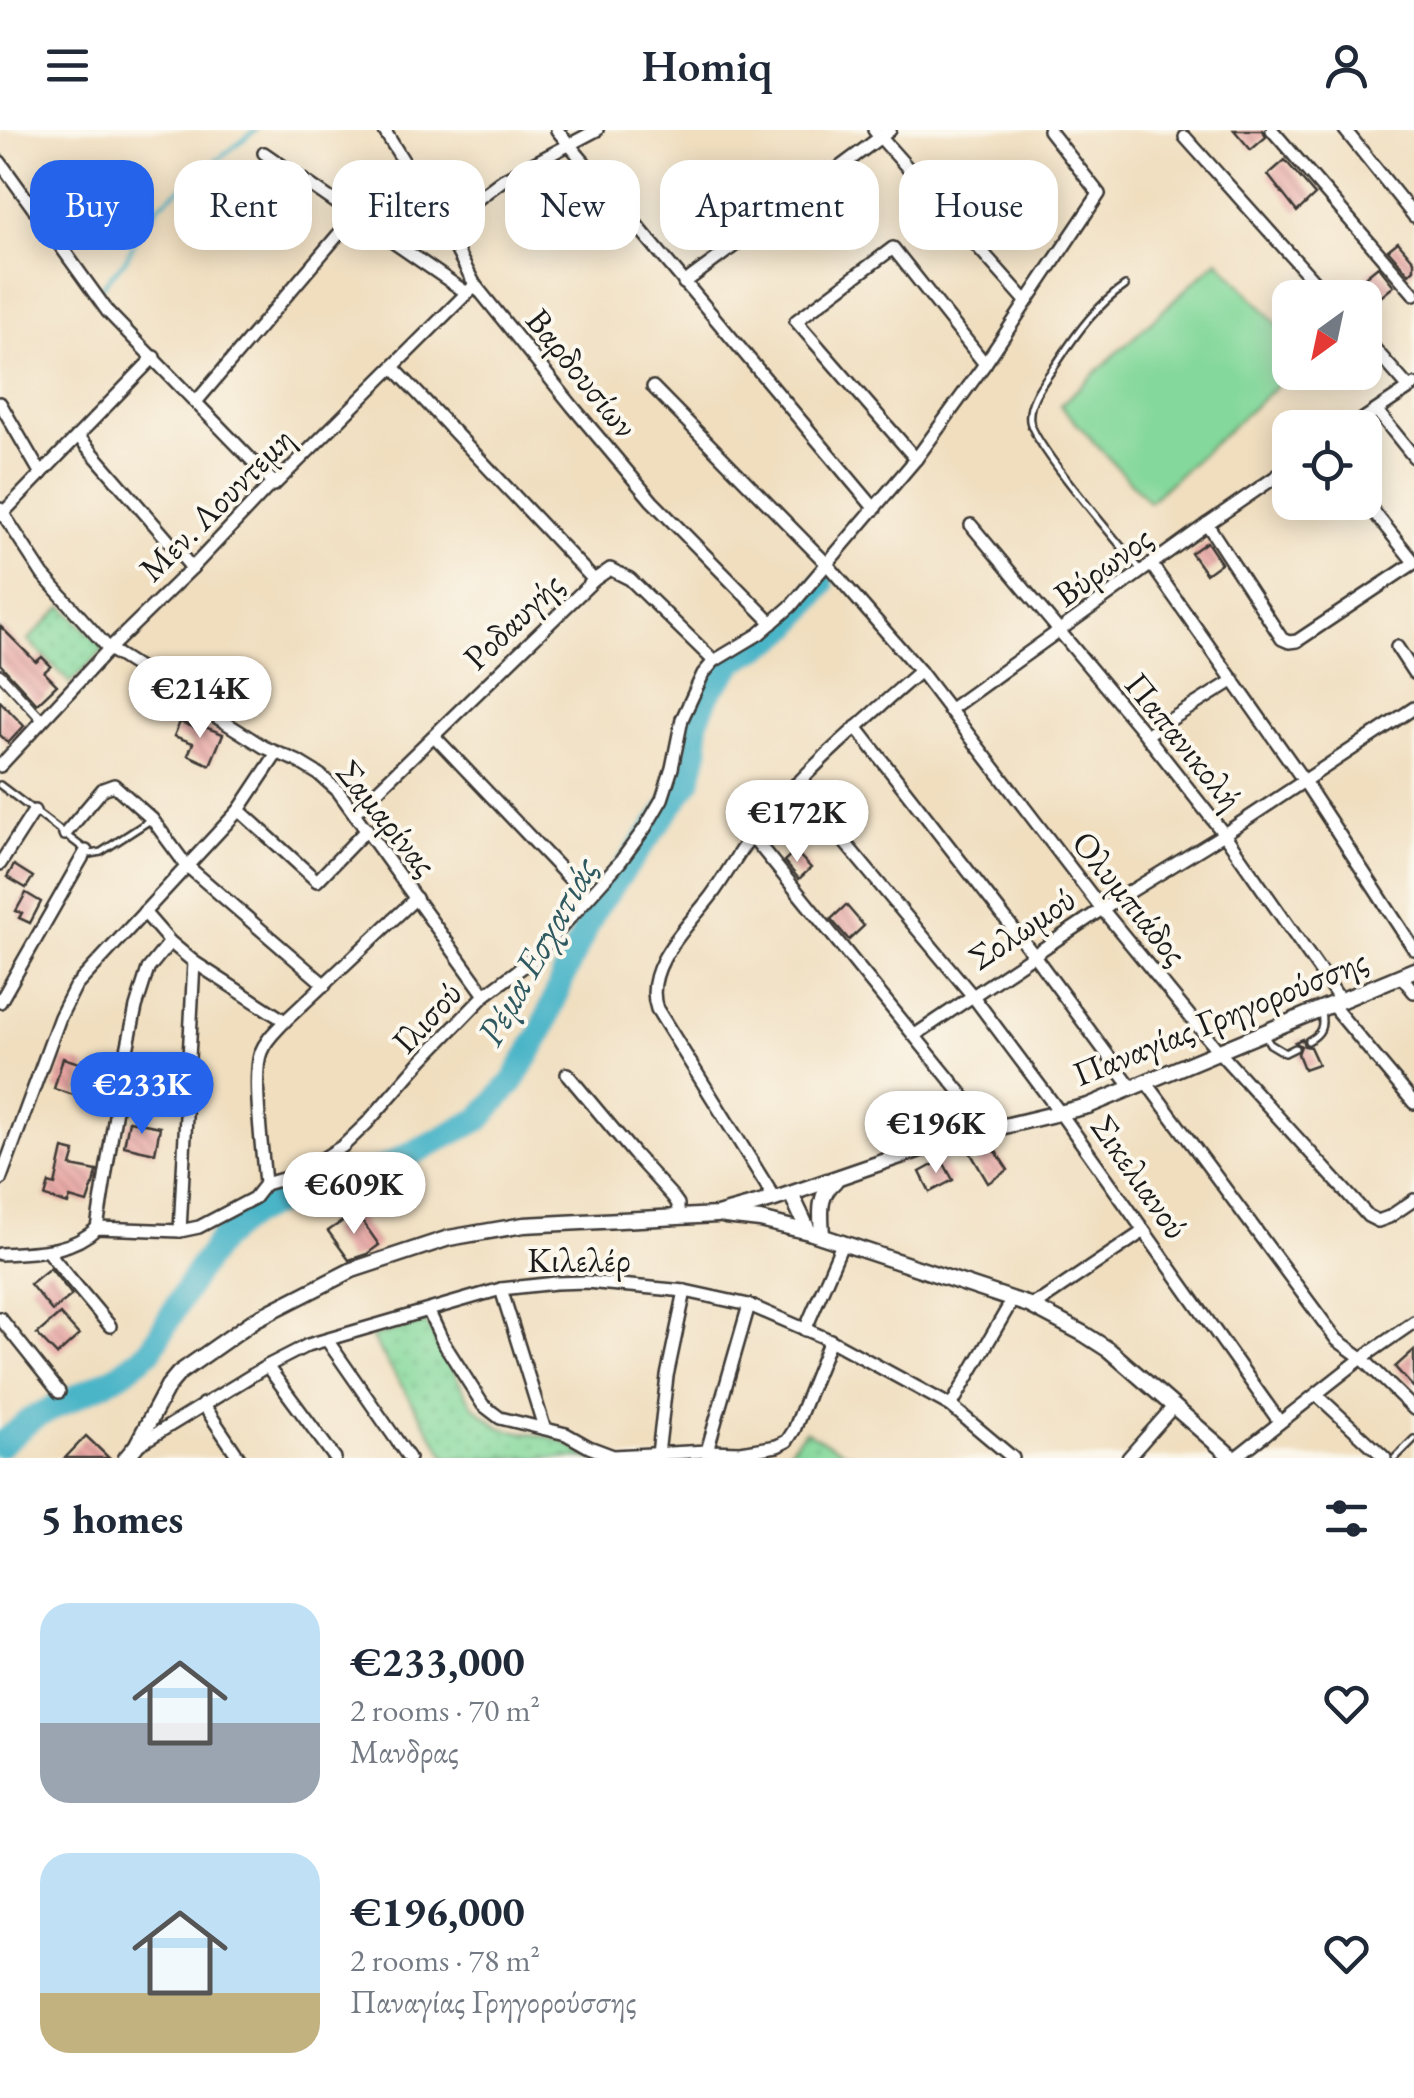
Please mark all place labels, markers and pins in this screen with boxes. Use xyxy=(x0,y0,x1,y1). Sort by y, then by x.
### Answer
pin: €214K xyxy=(130,656,270,741)
pin: €172K xyxy=(727,780,867,865)
pin: €233K xyxy=(72,1052,212,1137)
pin: €196K xyxy=(866,1091,1006,1176)
pin: €609K xyxy=(284,1152,424,1237)

